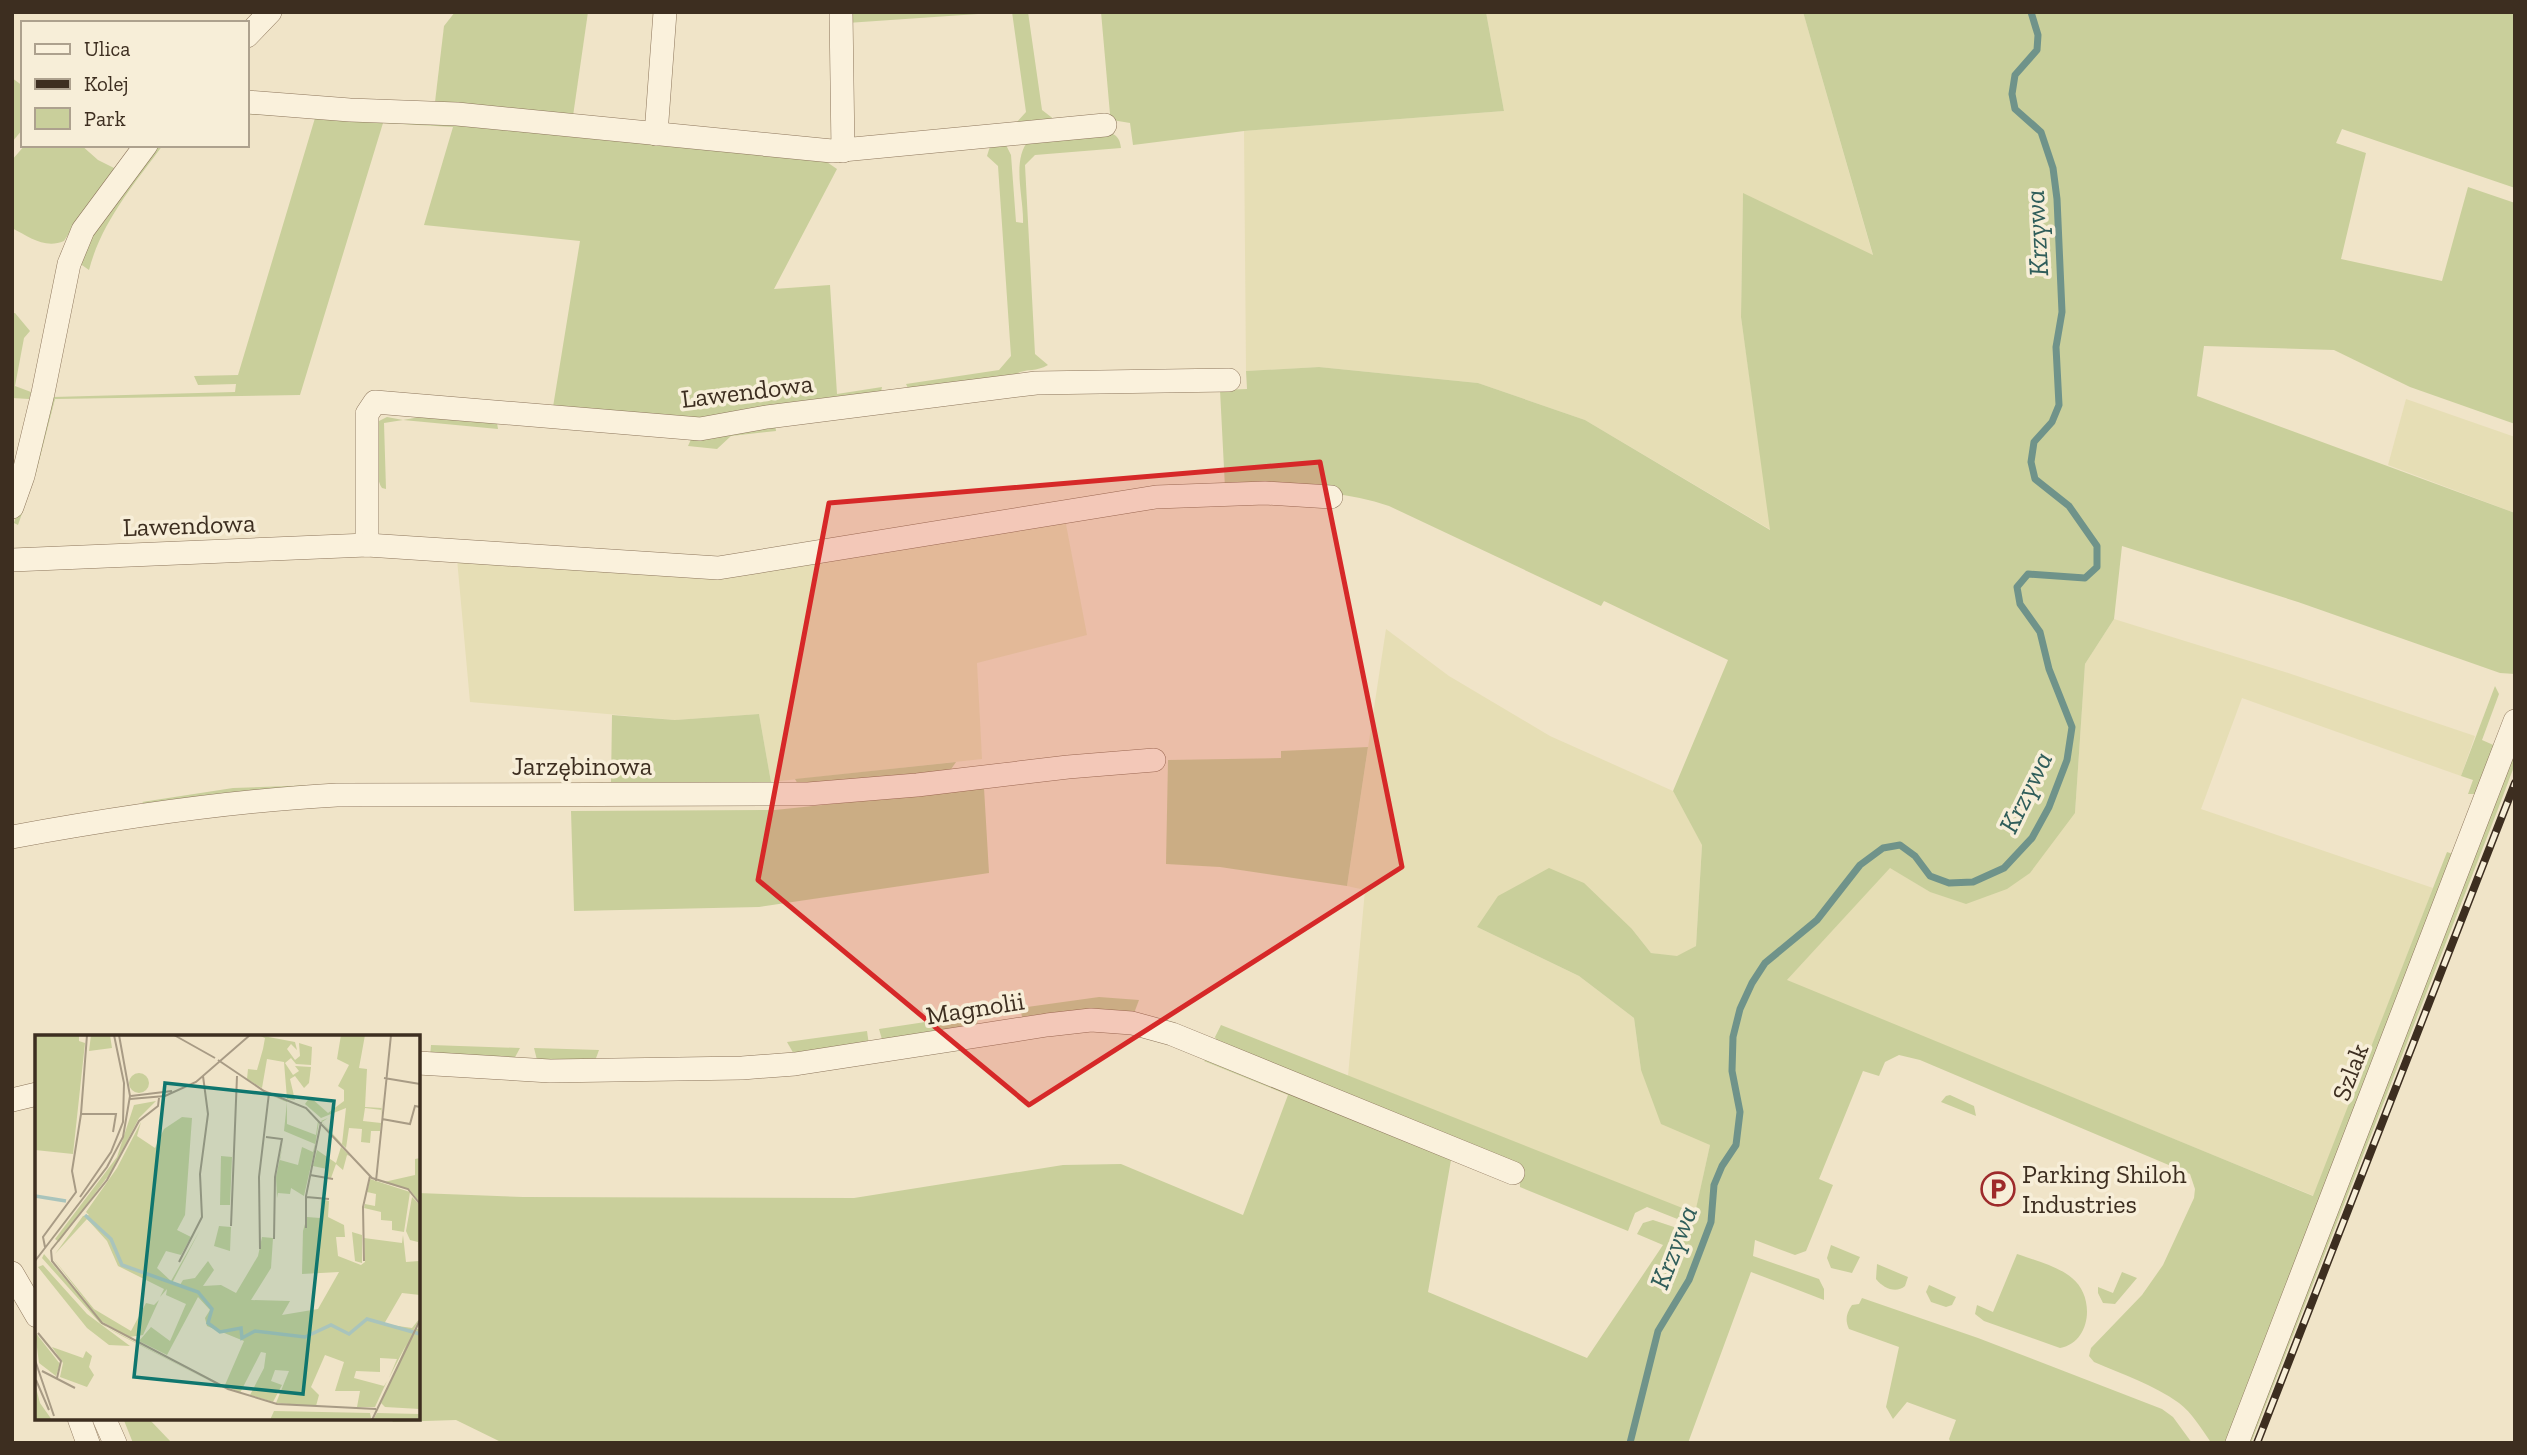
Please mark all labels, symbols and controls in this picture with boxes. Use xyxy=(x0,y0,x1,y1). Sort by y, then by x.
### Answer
legend xyxy=(21,21,248,147)
text: Ulica xyxy=(84,36,130,61)
text: Kolej xyxy=(84,71,129,97)
text: Park xyxy=(84,106,126,131)
water label: Krzywa xyxy=(2018,189,2055,277)
street label: Lawendowa xyxy=(679,367,815,415)
street label: Lawendowa xyxy=(122,507,256,543)
water label: Krzywa xyxy=(1992,746,2059,838)
street label: Jarzębinowa xyxy=(512,750,653,782)
street label: Magnolii xyxy=(924,984,1026,1032)
inset map xyxy=(35,1035,420,1420)
street label: Szlak xyxy=(2325,1038,2376,1105)
place label: Parking Shiloh Industries xyxy=(2022,1158,2187,1220)
parking icon: Parking Shiloh Industries xyxy=(1979,1170,2017,1208)
water label: Krzywa xyxy=(1643,1201,1704,1293)

